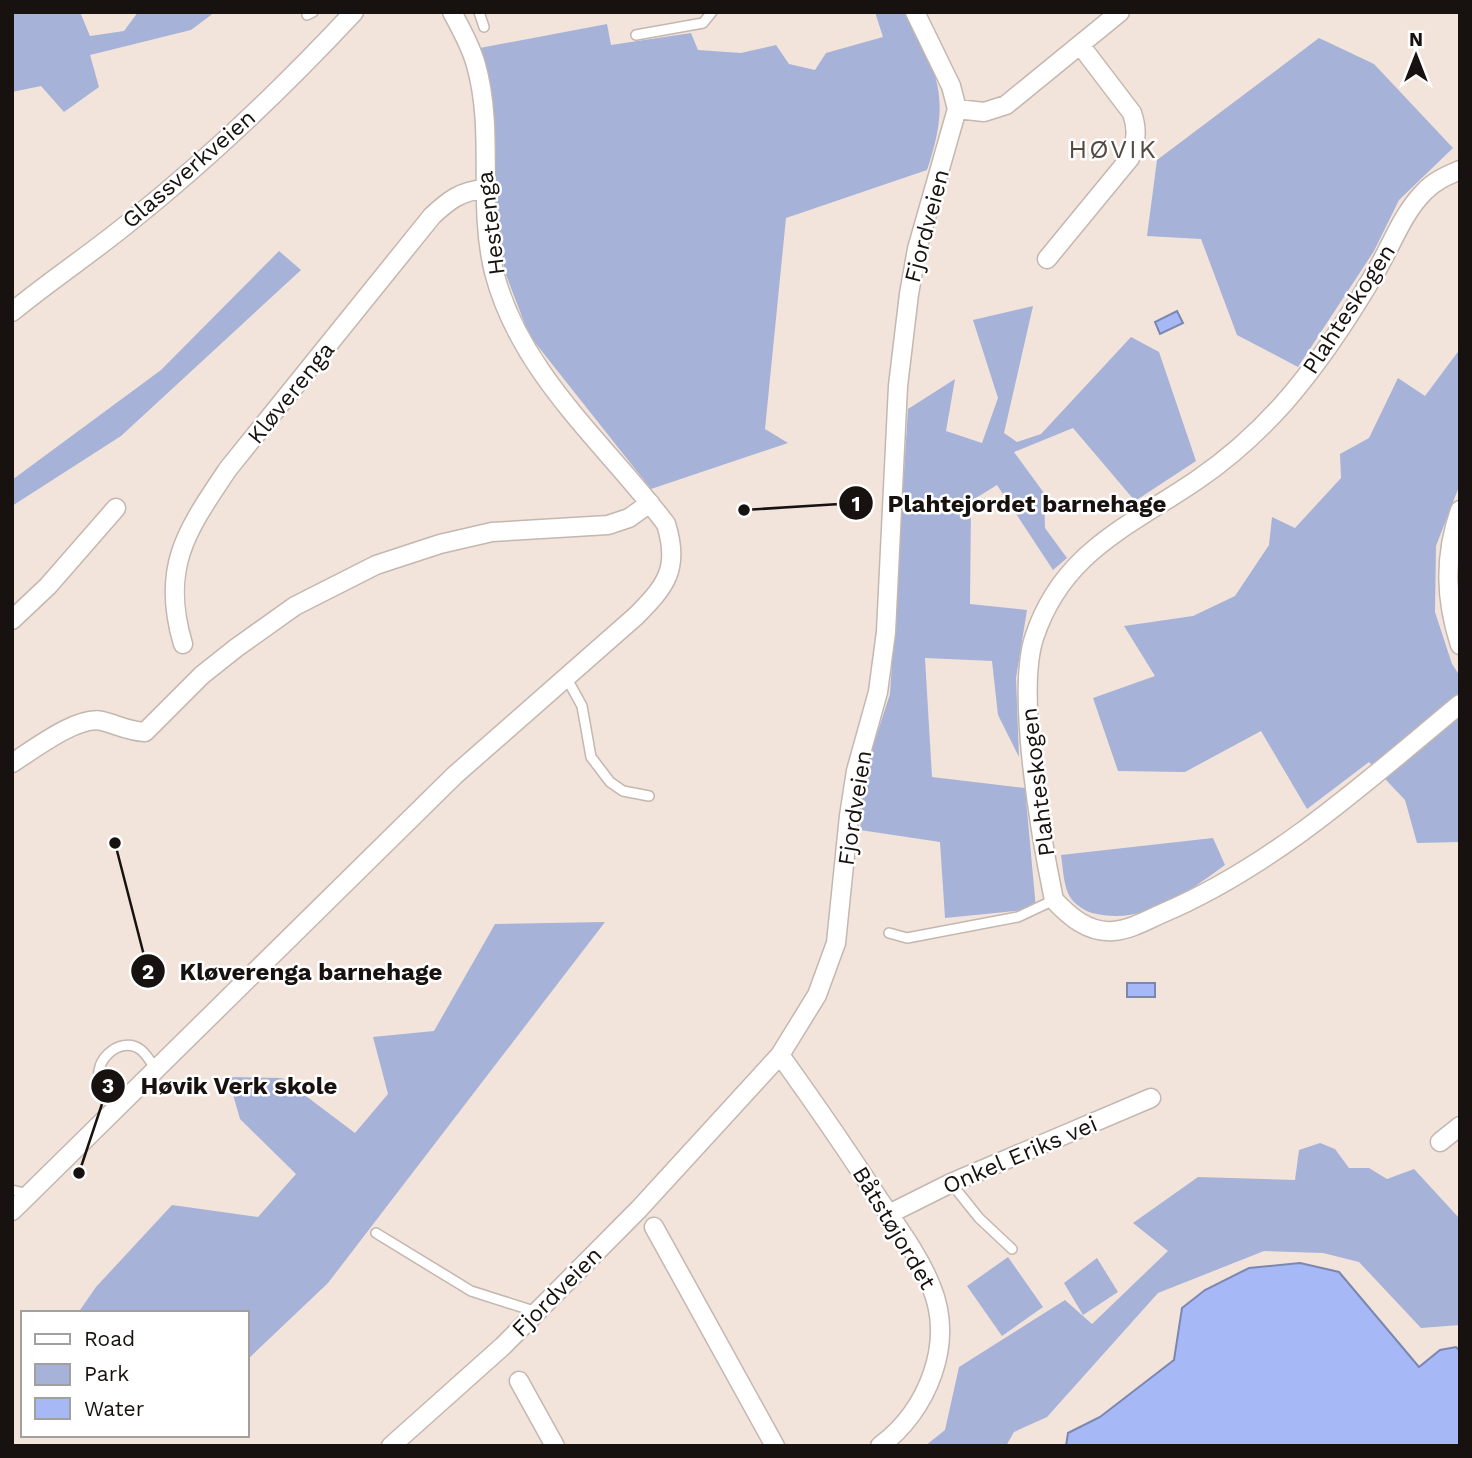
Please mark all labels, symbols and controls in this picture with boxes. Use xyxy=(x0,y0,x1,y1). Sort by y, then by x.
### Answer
north arrow xyxy=(1381,21,1451,91)
text: N xyxy=(1409,28,1423,51)
street label: Glassverkveien xyxy=(117,104,261,234)
district label: HØVIK xyxy=(1068,134,1158,164)
street label: Fjordveien xyxy=(899,166,955,286)
street label: Hestenga xyxy=(471,169,511,277)
street label: Plahteskogen xyxy=(1297,239,1401,379)
street label: Kløverenga xyxy=(242,337,340,449)
callout: Plahtejordet barnehage xyxy=(839,481,1181,526)
text: Plahtejordet barnehage xyxy=(888,490,1167,518)
text: 1 xyxy=(851,491,861,516)
street label: Plahteskogen xyxy=(1015,706,1061,858)
street label: Fjordveien xyxy=(833,748,877,868)
callout: Kløverenga barnehage xyxy=(131,949,457,994)
text: Kløverenga barnehage xyxy=(180,958,443,986)
text: 2 xyxy=(142,959,154,984)
callout: Høvik Verk skole xyxy=(91,1064,352,1109)
text: Høvik Verk skole xyxy=(141,1072,338,1100)
text: 3 xyxy=(102,1073,114,1098)
street label: Onkel Eriks vei xyxy=(939,1110,1101,1200)
street label: Båtstøjordet xyxy=(847,1162,941,1295)
street label: Fjordveien xyxy=(506,1241,608,1343)
legend xyxy=(21,1311,248,1437)
text: Road xyxy=(84,1326,135,1351)
text: Park xyxy=(84,1361,129,1386)
text: Water xyxy=(84,1396,145,1421)

